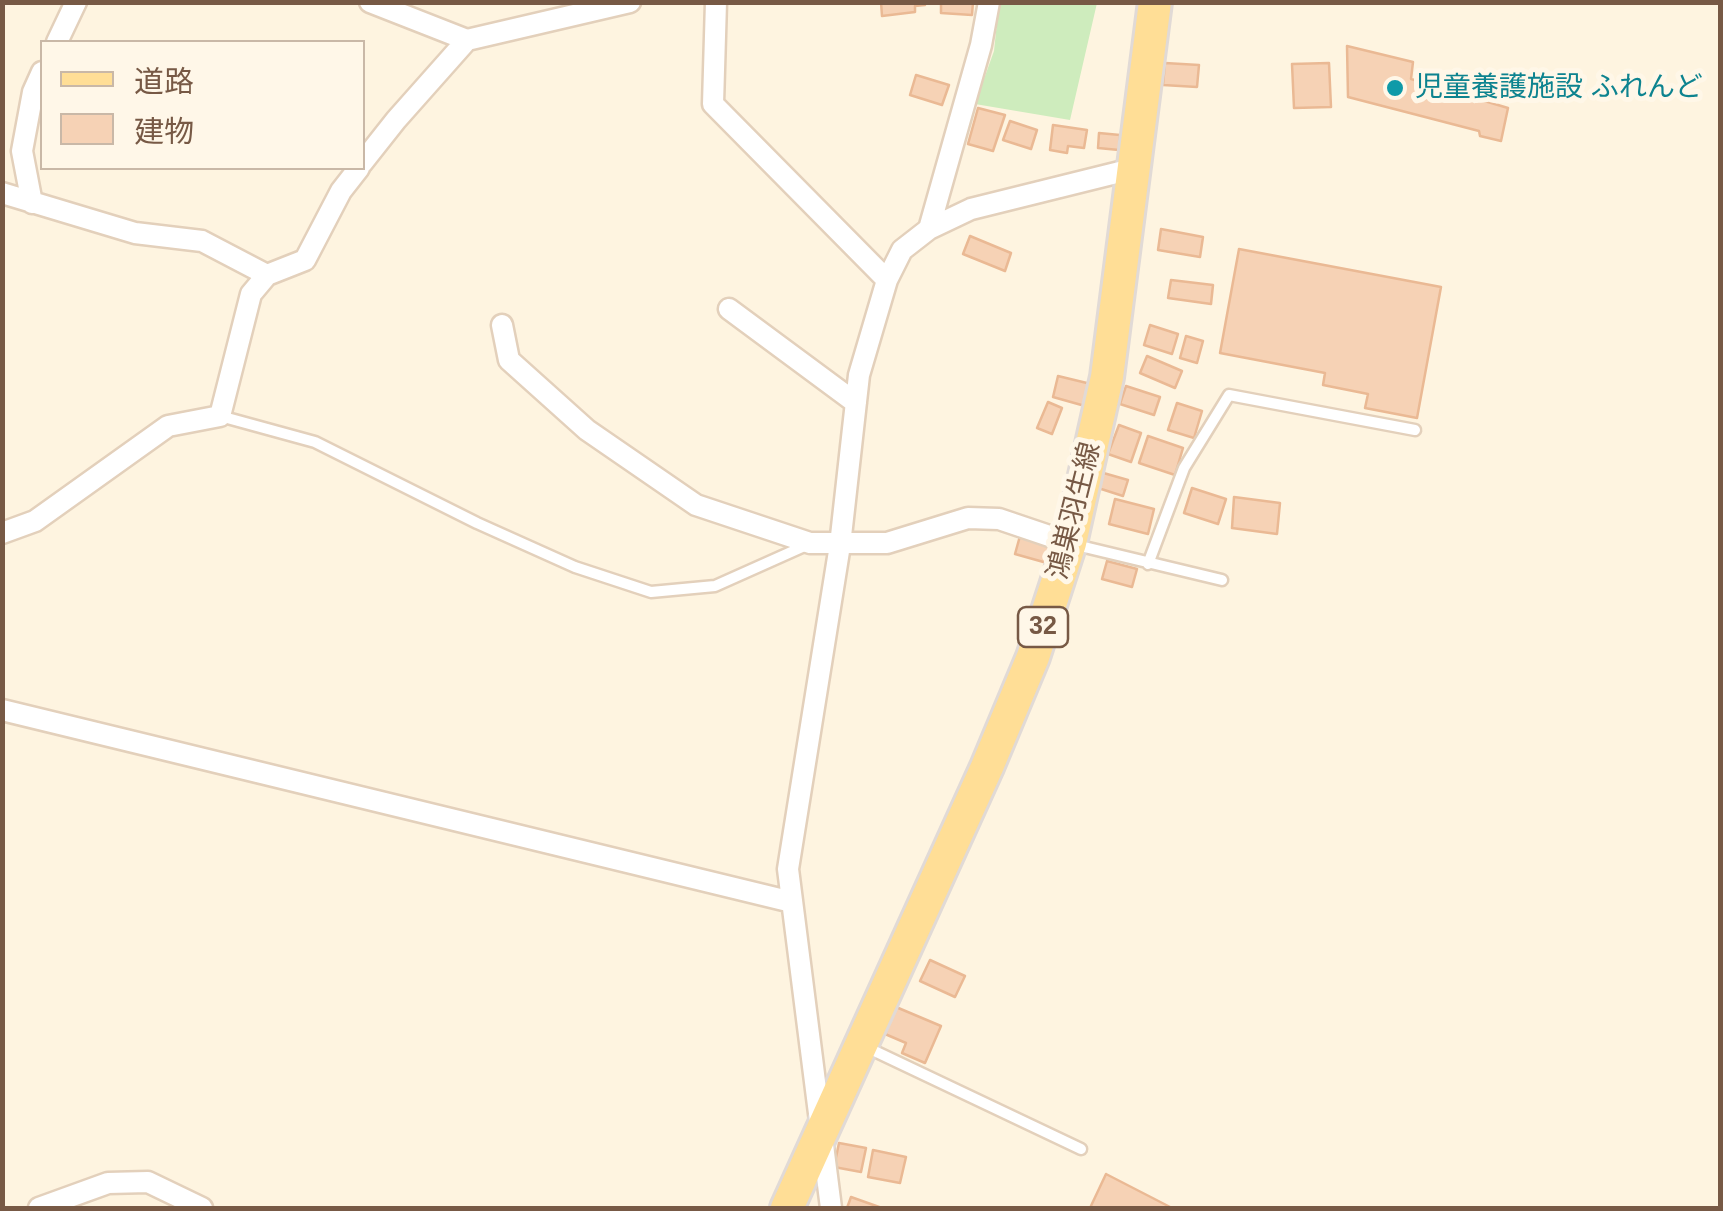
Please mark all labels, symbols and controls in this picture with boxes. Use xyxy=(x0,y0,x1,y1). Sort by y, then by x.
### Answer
legend xyxy=(40,40,365,170)
text: 道路 xyxy=(134,65,194,98)
place label: 児童養護施設 ふれんど xyxy=(1415,71,1703,105)
marker: 児童養護施設 ふれんど xyxy=(1384,77,1406,99)
text: 建物 xyxy=(134,115,194,148)
street label: 鴻巣羽生線 xyxy=(1042,439,1108,583)
road number: 32 xyxy=(1018,607,1068,647)

